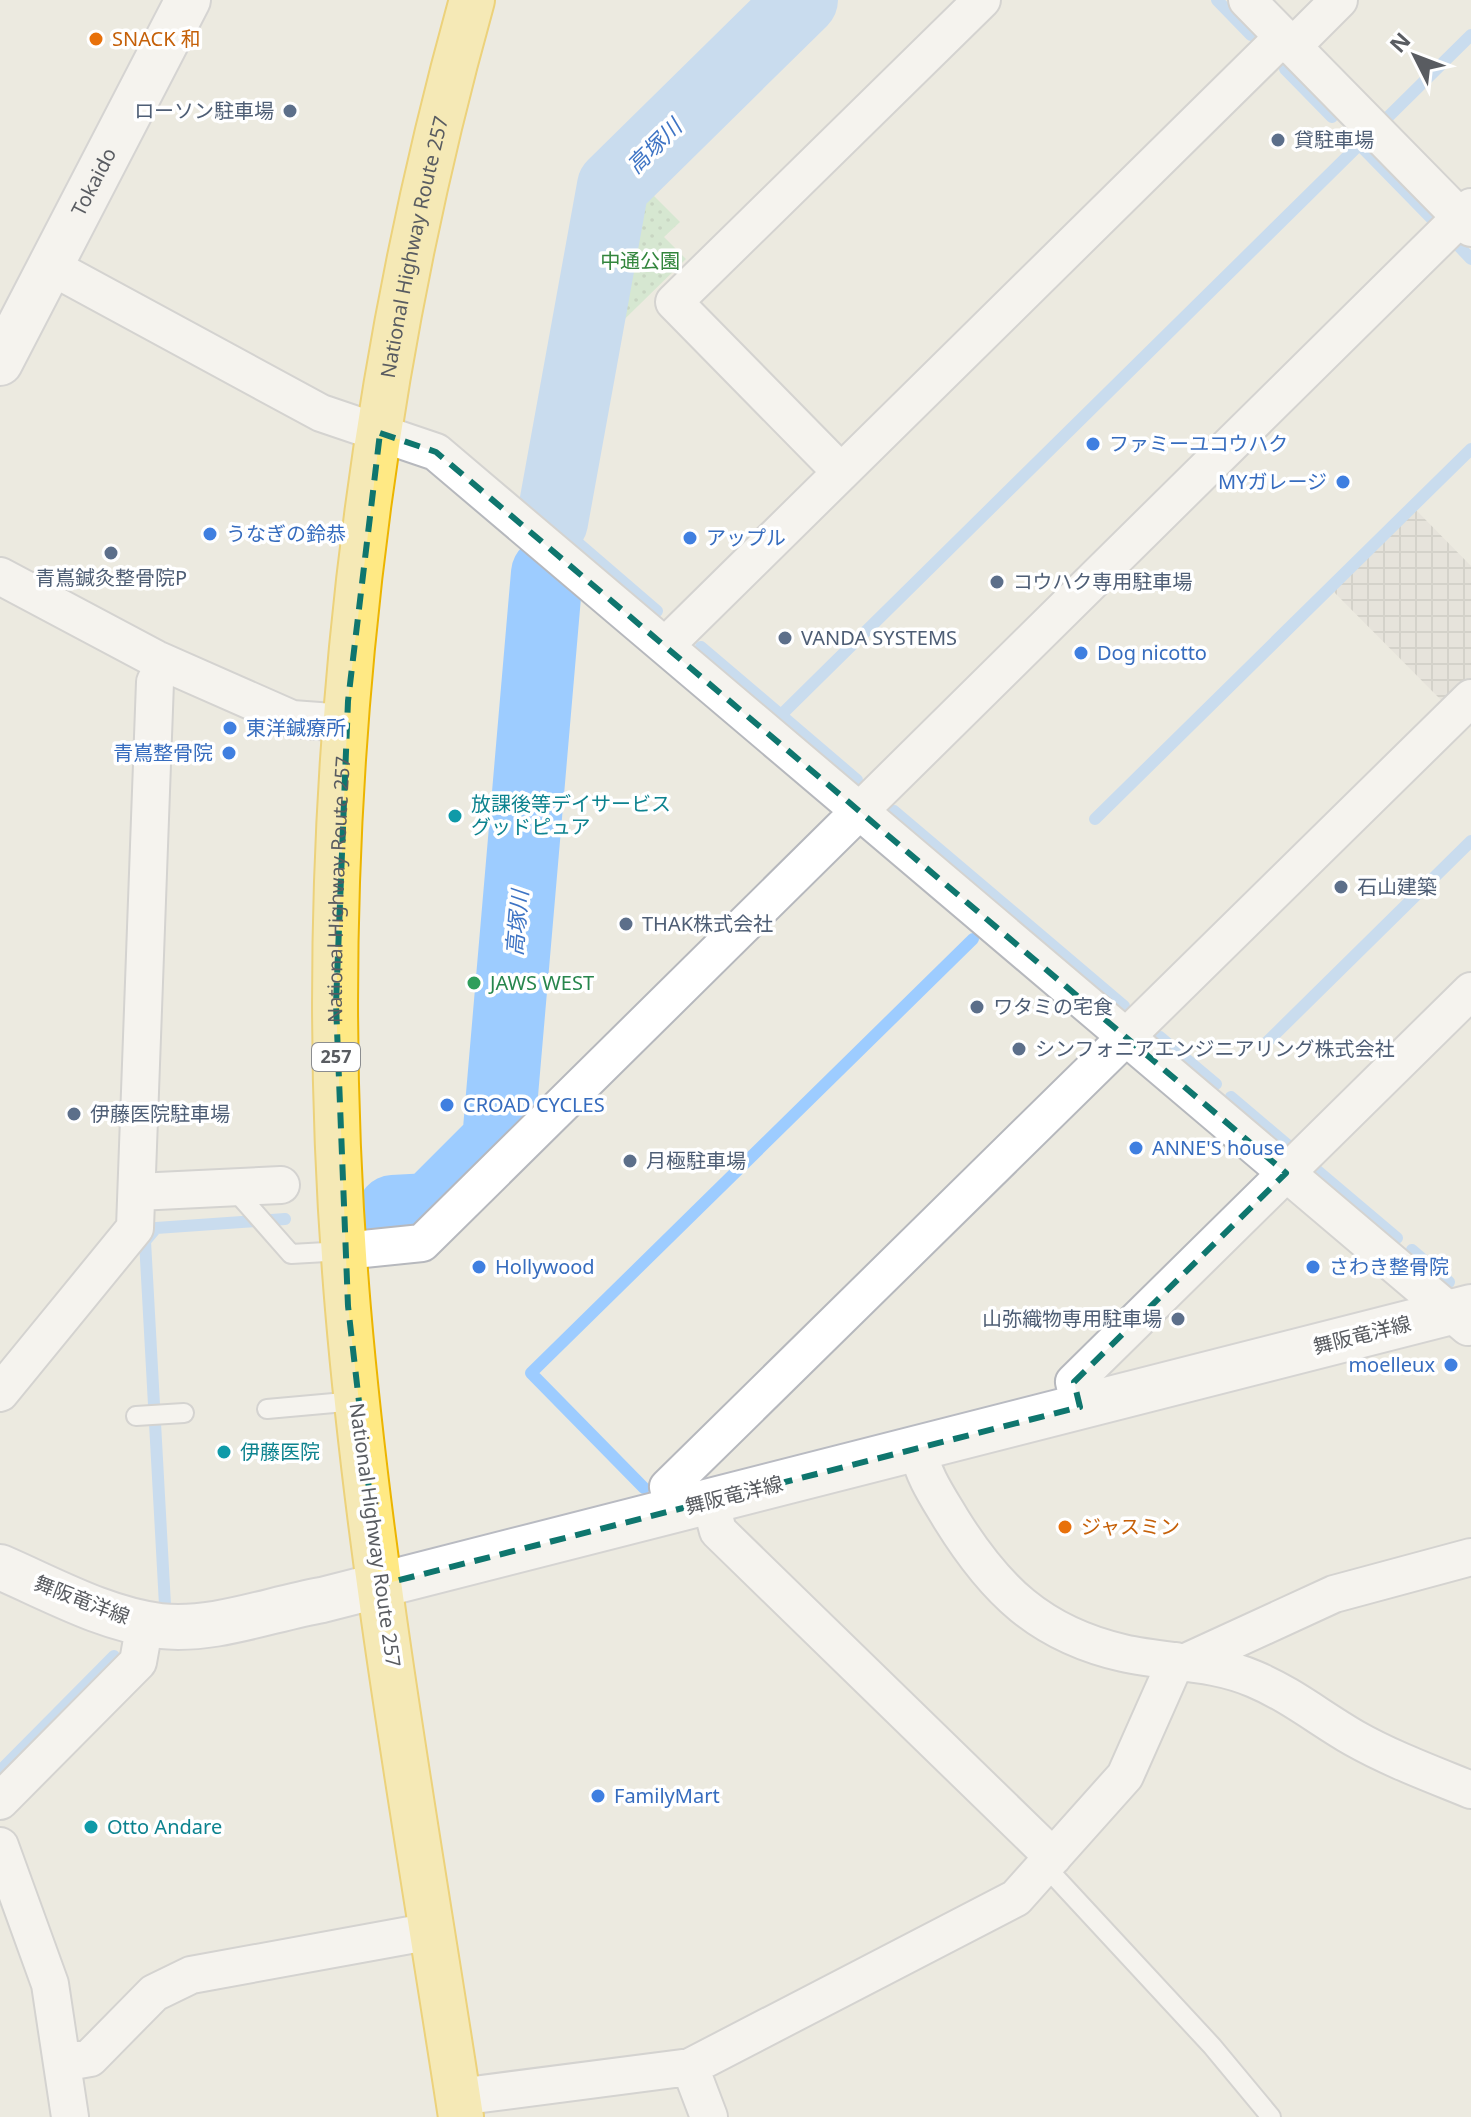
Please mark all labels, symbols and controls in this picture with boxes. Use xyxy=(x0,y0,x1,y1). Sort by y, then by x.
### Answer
north arrow xyxy=(1375,16,1455,96)
place label: SNACK 和 xyxy=(112,25,201,52)
text: N xyxy=(1382,25,1417,59)
marker: SNACK 和 xyxy=(87,30,105,48)
place label: ローソン駐車場 xyxy=(134,97,274,124)
marker: ローソン駐車場 xyxy=(281,102,299,120)
water label: 高塚川 xyxy=(619,110,689,179)
street label: National Highway Route 257 xyxy=(374,113,454,380)
place label: 貸駐車場 xyxy=(1294,126,1374,153)
marker: 貸駐車場 xyxy=(1269,131,1287,149)
street label: Tokaido xyxy=(65,143,122,220)
park label: 中通公園 xyxy=(600,247,680,274)
place label: ファミーユコウハク xyxy=(1109,430,1288,457)
marker: ファミーユコウハク xyxy=(1084,435,1102,453)
place label: MYガレージ xyxy=(1218,468,1327,495)
marker: MYガレージ xyxy=(1334,473,1352,491)
place label: うなぎの鈴恭 xyxy=(226,520,346,547)
place label: アップル xyxy=(706,524,786,551)
marker: うなぎの鈴恭 xyxy=(201,525,219,543)
marker: アップル xyxy=(681,529,699,547)
marker: 青嶌鍼灸整骨院P xyxy=(102,544,120,562)
place label: 青嶌鍼灸整骨院P xyxy=(35,564,187,591)
place label: コウハク専用駐車場 xyxy=(1013,568,1192,595)
marker: コウハク専用駐車場 xyxy=(988,573,1006,591)
place label: VANDA SYSTEMS xyxy=(801,624,957,651)
marker: VANDA SYSTEMS xyxy=(776,629,794,647)
place label: Dog nicotto xyxy=(1097,639,1207,666)
marker: Dog nicotto xyxy=(1072,644,1090,662)
place label: 東洋鍼療所 xyxy=(246,714,346,741)
marker: 東洋鍼療所 xyxy=(221,719,239,737)
place label: 青嶌整骨院 xyxy=(113,739,213,766)
marker: 青嶌整骨院 xyxy=(220,744,238,762)
street label: National Highway Route 257 xyxy=(321,755,356,1023)
place label: 放課後等デイサービス グッドピュア xyxy=(471,790,671,840)
marker: 放課後等デイサービス グッドピュア xyxy=(446,807,464,825)
place label: 石山建築 xyxy=(1357,873,1437,900)
marker: 石山建築 xyxy=(1332,878,1350,896)
water label: 高塚川 xyxy=(498,887,534,957)
place label: THAK株式会社 xyxy=(642,910,773,937)
marker: THAK株式会社 xyxy=(617,915,635,933)
place label: JAWS WEST xyxy=(488,969,594,996)
marker: JAWS WEST xyxy=(465,974,483,992)
place label: ワタミの宅食 xyxy=(993,993,1113,1020)
marker: ワタミの宅食 xyxy=(968,998,986,1016)
place label: シンフォニアエンジニアリング株式会社 xyxy=(1035,1035,1394,1062)
marker: シンフォニアエンジニアリング株式会社 xyxy=(1010,1040,1028,1058)
road number: 257 xyxy=(312,1043,360,1071)
place label: CROAD CYCLES xyxy=(463,1091,605,1118)
marker: CROAD CYCLES xyxy=(438,1096,456,1114)
place label: 伊藤医院駐車場 xyxy=(90,1100,230,1127)
marker: 伊藤医院駐車場 xyxy=(65,1105,83,1123)
place label: ANNE'S house xyxy=(1152,1134,1285,1161)
marker: ANNE'S house xyxy=(1127,1139,1145,1157)
place label: 月極駐車場 xyxy=(646,1147,746,1174)
marker: 月極駐車場 xyxy=(621,1152,639,1170)
place label: Hollywood xyxy=(495,1253,595,1280)
place label: さわき整骨院 xyxy=(1329,1253,1449,1280)
marker: Hollywood xyxy=(470,1258,488,1276)
marker: さわき整骨院 xyxy=(1304,1258,1322,1276)
place label: 山弥織物専用駐車場 xyxy=(982,1305,1162,1332)
street label: 舞阪竜洋線 xyxy=(1310,1309,1414,1360)
marker: 山弥織物専用駐車場 xyxy=(1169,1310,1187,1328)
place label: moelleux xyxy=(1348,1351,1435,1378)
marker: moelleux xyxy=(1442,1356,1460,1374)
street label: National Highway Route 257 xyxy=(344,1401,407,1669)
place label: 伊藤医院 xyxy=(240,1438,320,1465)
marker: 伊藤医院 xyxy=(215,1443,233,1461)
street label: 舞阪竜洋線 xyxy=(682,1469,786,1520)
place label: ジャスミン xyxy=(1081,1513,1180,1540)
marker: ジャスミン xyxy=(1056,1518,1074,1536)
street label: 舞阪竜洋線 xyxy=(31,1569,134,1630)
place label: FamilyMart xyxy=(614,1782,720,1809)
marker: FamilyMart xyxy=(589,1787,607,1805)
place label: Otto Andare xyxy=(107,1813,222,1840)
marker: Otto Andare xyxy=(82,1818,100,1836)

